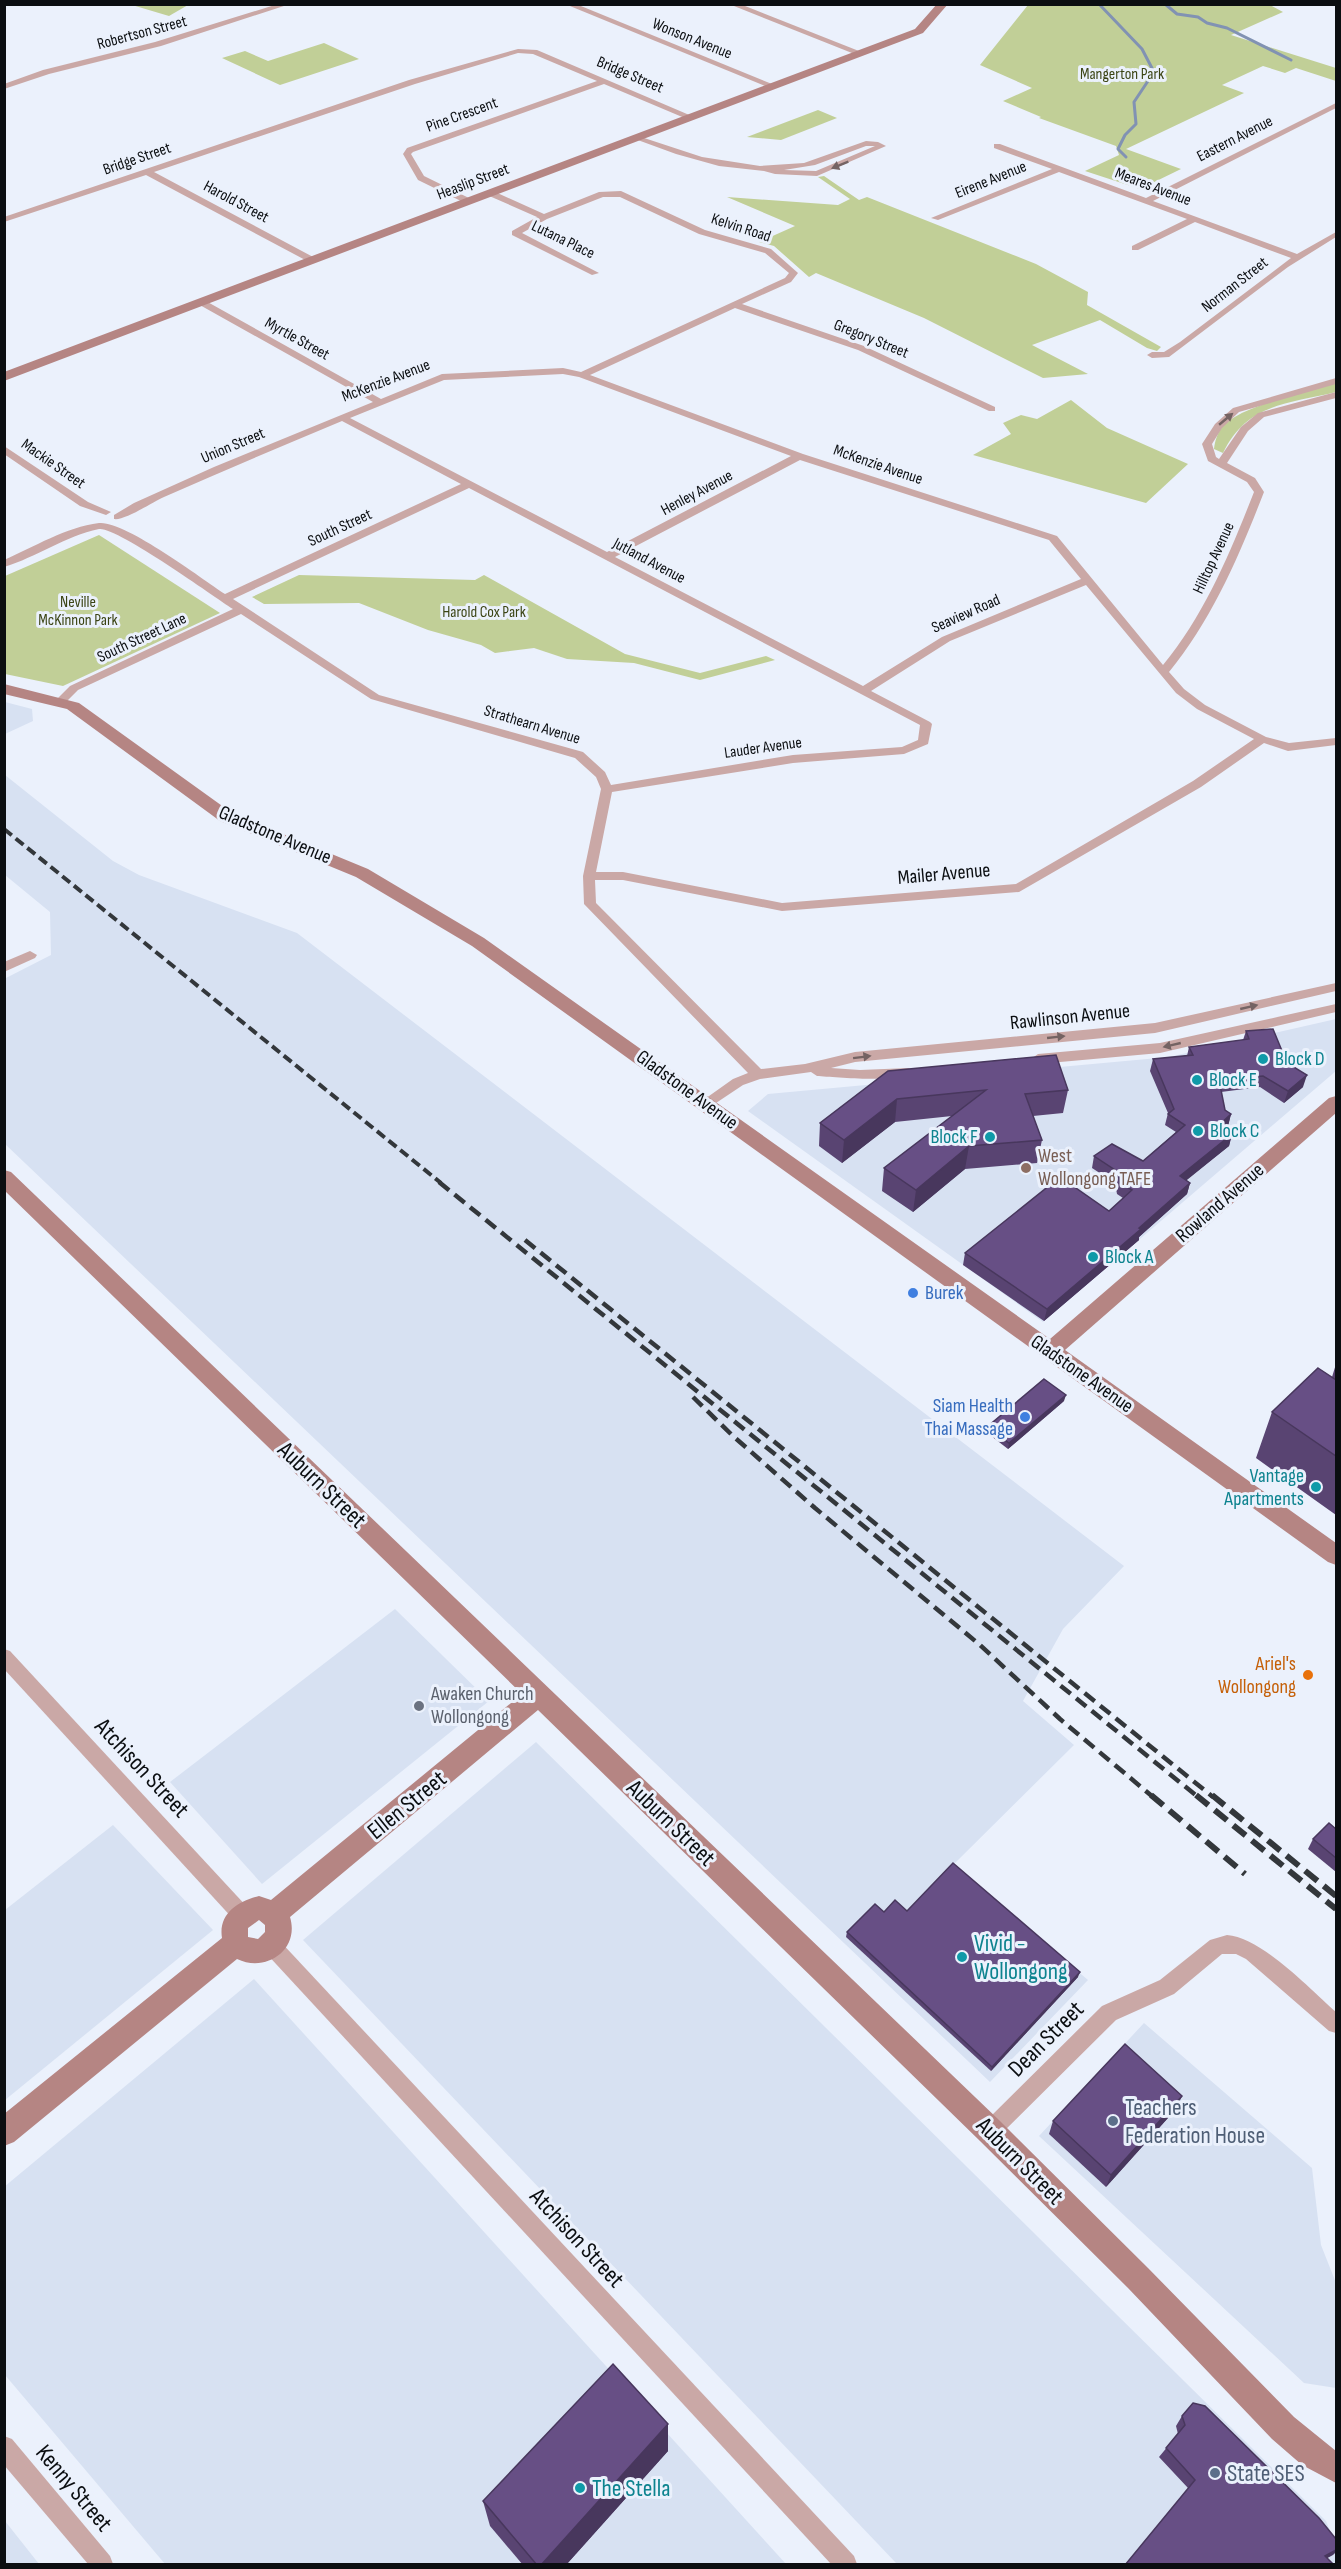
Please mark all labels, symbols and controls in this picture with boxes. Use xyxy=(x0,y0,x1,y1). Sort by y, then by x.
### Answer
street label: Robertson Street xyxy=(95,12,189,54)
street label: Wonson Avenue xyxy=(649,14,735,64)
street label: Bridge Street xyxy=(594,52,666,98)
park label: Mangerton Park xyxy=(1080,65,1164,84)
street label: Pine Crescent xyxy=(424,93,500,137)
street label: Eastern Avenue xyxy=(1194,112,1276,166)
street label: Bridge Street xyxy=(101,139,173,179)
street label: Eirene Avenue xyxy=(953,157,1029,203)
street label: Heaslip Street xyxy=(434,160,512,204)
one-way arrow xyxy=(830,161,848,171)
street label: Meares Avenue xyxy=(1112,164,1194,210)
street label: Harold Street xyxy=(200,177,272,227)
street label: Kelvin Road xyxy=(709,209,773,247)
street label: Lutana Place xyxy=(528,217,598,263)
street label: Norman Street xyxy=(1198,253,1272,317)
street label: Myrtle Street xyxy=(261,313,333,365)
street label: Gregory Street xyxy=(831,315,911,363)
street label: McKenzie Avenue xyxy=(339,355,433,407)
one-way arrow xyxy=(1218,412,1234,425)
street label: Union Street xyxy=(198,424,268,468)
street label: Mackie Street xyxy=(17,435,89,493)
street label: McKenzie Avenue xyxy=(831,441,925,489)
street label: Henley Avenue xyxy=(658,466,736,520)
street label: South Street xyxy=(305,505,375,551)
street label: Hilltop Avenue xyxy=(1189,519,1239,597)
street label: Jutland Avenue xyxy=(609,534,688,588)
street label: Seaview Road xyxy=(929,590,1003,638)
park label: Neville McKinnon Park xyxy=(38,593,118,630)
park label: Harold Cox Park xyxy=(442,603,526,622)
street label: South Street Lane xyxy=(94,609,190,667)
street label: Strathearn Avenue xyxy=(482,701,582,749)
street label: Lauder Avenue xyxy=(723,733,803,763)
street label: Gladstone Avenue xyxy=(215,801,335,869)
street label: Mailer Avenue xyxy=(897,858,991,890)
street label: Rawlinson Avenue xyxy=(1009,999,1131,1035)
one-way arrow xyxy=(1239,1001,1258,1011)
one-way arrow xyxy=(1047,1032,1066,1042)
one-way arrow xyxy=(1162,1041,1181,1050)
street label: Gladstone Avenue xyxy=(631,1045,743,1135)
place label: Block D xyxy=(1275,1047,1325,1071)
one-way arrow xyxy=(853,1052,872,1061)
marker: Block D xyxy=(1256,1052,1270,1066)
place label: Block E xyxy=(1209,1068,1257,1092)
marker: Block E xyxy=(1190,1073,1204,1087)
place label: Block C xyxy=(1210,1119,1259,1143)
marker: Block C xyxy=(1191,1124,1205,1138)
place label: Block F xyxy=(930,1125,978,1149)
marker: Block F xyxy=(983,1130,997,1144)
place label: West Wollongong TAFE xyxy=(1038,1144,1151,1191)
street label: Rowland Avenue xyxy=(1171,1158,1269,1248)
marker: West Wollongong TAFE xyxy=(1019,1161,1033,1175)
place label: Block A xyxy=(1105,1245,1154,1269)
marker: Block A xyxy=(1086,1250,1100,1264)
place label: Burek xyxy=(925,1281,964,1305)
marker: Burek xyxy=(906,1286,920,1300)
street label: Gladstone Avenue xyxy=(1026,1330,1138,1418)
place label: Siam Health Thai Massage xyxy=(925,1394,1013,1441)
marker: Siam Health Thai Massage xyxy=(1018,1410,1032,1424)
street label: Auburn Street xyxy=(271,1435,372,1534)
place label: Vantage Apartments xyxy=(1223,1464,1304,1511)
marker: Vantage Apartments xyxy=(1309,1480,1323,1494)
place label: Ariel's Wollongong xyxy=(1218,1652,1296,1699)
marker: Ariel's Wollongong xyxy=(1301,1668,1315,1682)
place label: Awaken Church Wollongong xyxy=(430,1682,534,1729)
marker: Awaken Church Wollongong xyxy=(412,1699,426,1713)
street label: Atchison Street xyxy=(88,1712,195,1824)
street label: Ellen Street xyxy=(362,1764,452,1846)
street label: Auburn Street xyxy=(620,1773,721,1872)
place label: Vivid - Wollongong xyxy=(974,1929,1068,1986)
marker: Vivid - Wollongong xyxy=(955,1950,969,1964)
street label: Dean Street xyxy=(1002,1995,1090,2083)
place label: Teachers Federation House xyxy=(1125,2093,1265,2150)
street label: Auburn Street xyxy=(969,2110,1070,2211)
marker: Teachers Federation House xyxy=(1106,2114,1120,2128)
street label: Atchison Street xyxy=(523,2182,630,2294)
street label: Kenny Street xyxy=(29,2439,119,2537)
place label: State SES xyxy=(1227,2459,1305,2488)
marker: State SES xyxy=(1208,2466,1222,2480)
place label: The Stella xyxy=(592,2474,670,2503)
marker: The Stella xyxy=(573,2481,587,2495)

